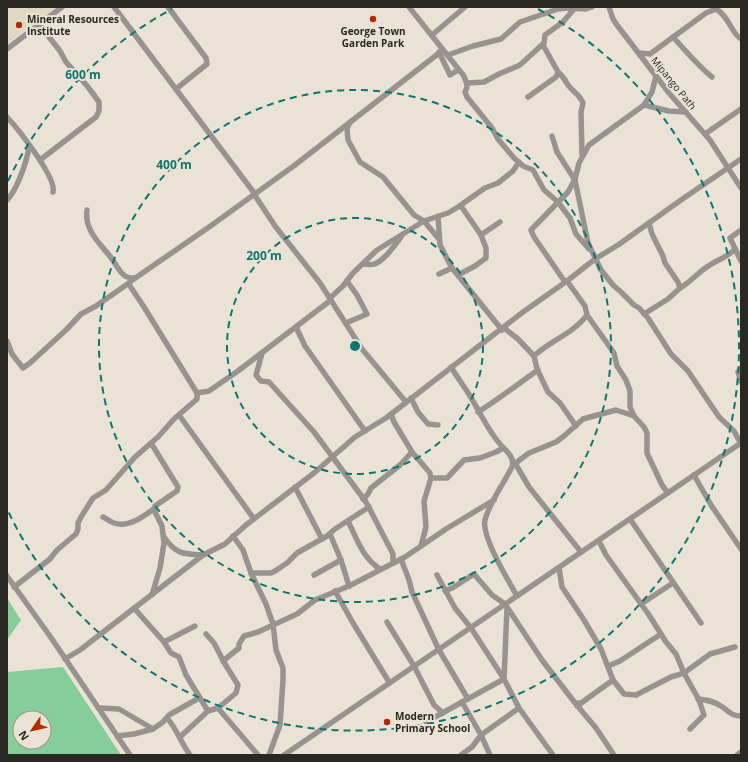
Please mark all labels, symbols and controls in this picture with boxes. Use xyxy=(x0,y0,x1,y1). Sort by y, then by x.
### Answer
place label: Mineral Resources Institute xyxy=(27,12,119,38)
marker: George Town Garden Park xyxy=(368,14,378,24)
marker: Mineral Resources Institute xyxy=(14,20,24,30)
place label: George Town Garden Park xyxy=(340,24,406,50)
street label: Mipango Path xyxy=(648,53,700,113)
text: 600 m xyxy=(65,66,101,83)
text: 400 m xyxy=(156,156,192,173)
text: 200 m xyxy=(246,247,282,264)
centre of rings xyxy=(348,339,362,353)
place label: Modern Primary School xyxy=(395,709,470,735)
north arrow xyxy=(12,710,52,750)
marker: Modern Primary School xyxy=(382,717,392,727)
text: N xyxy=(15,728,32,744)

